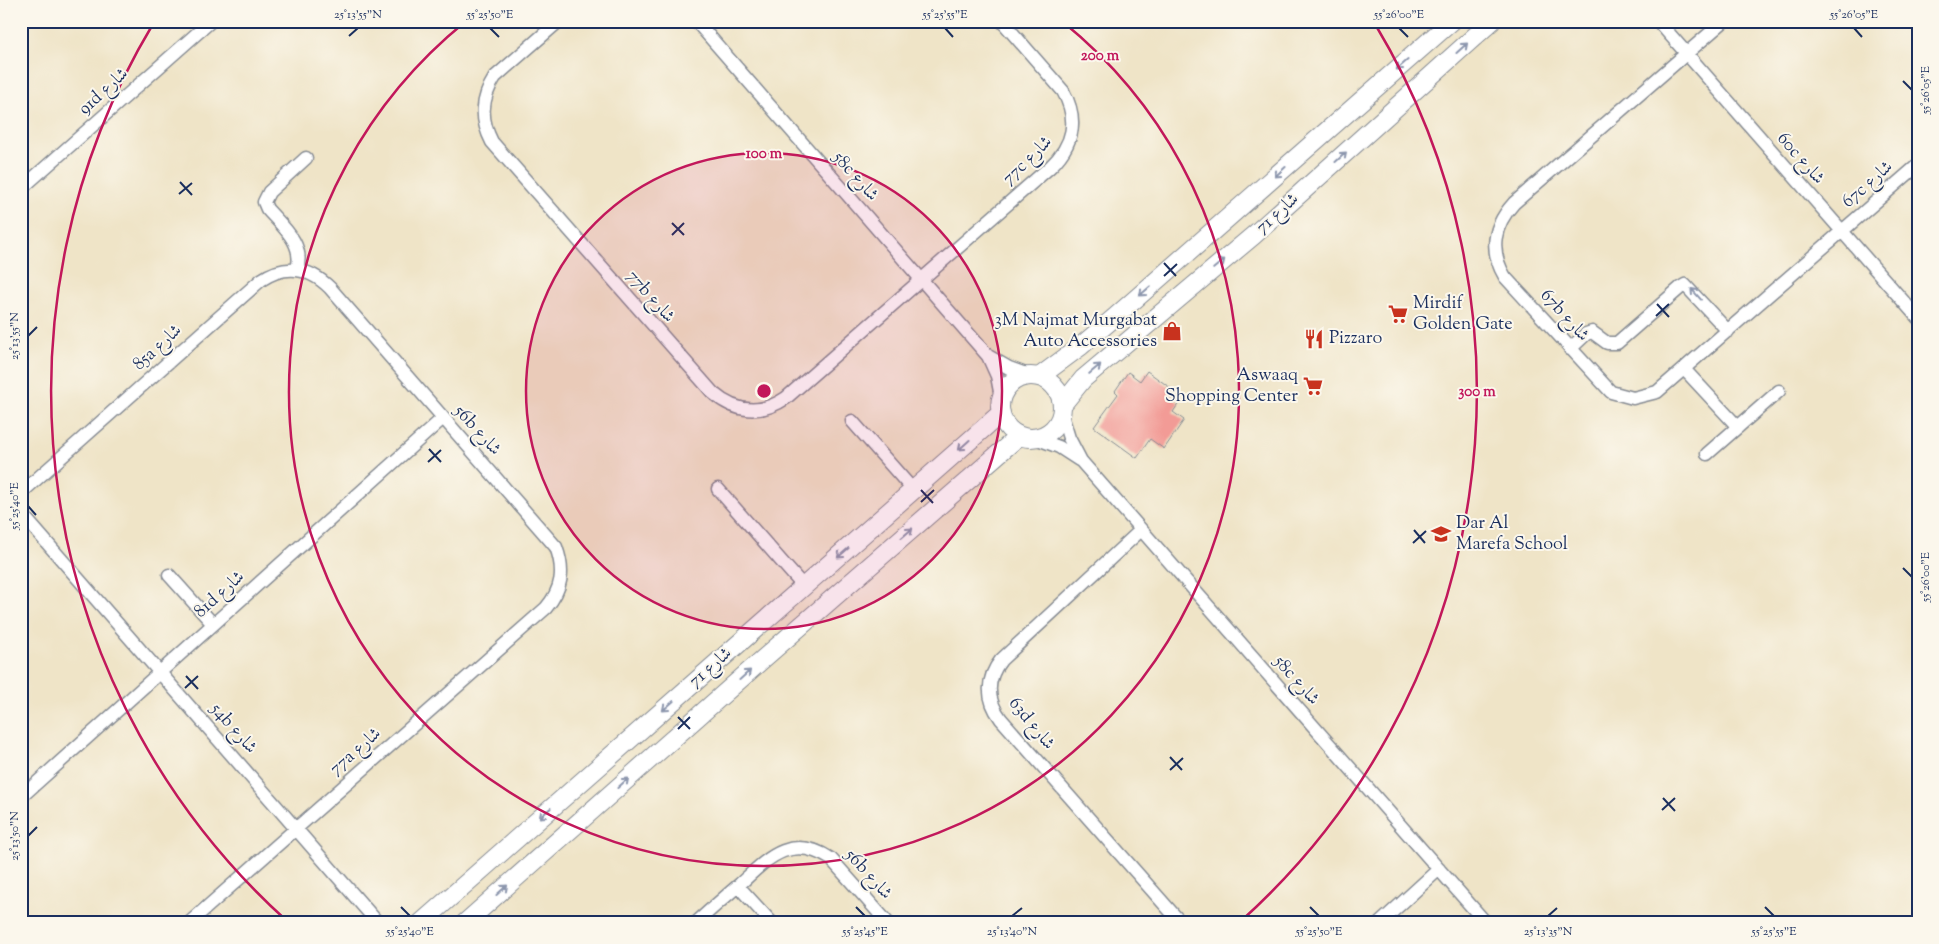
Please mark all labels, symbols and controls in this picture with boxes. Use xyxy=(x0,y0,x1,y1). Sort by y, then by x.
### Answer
text: 25°13'55"N xyxy=(334,6,382,24)
text: 55°25'50"E xyxy=(466,6,514,24)
text: 55°25'55"E xyxy=(922,6,968,24)
text: 55°26'00"E xyxy=(1373,6,1425,24)
text: 55°26'05"E xyxy=(1829,6,1879,24)
one-way arrow xyxy=(1456,42,1469,54)
text: 200 m xyxy=(1081,46,1120,67)
one-way arrow xyxy=(1396,59,1409,70)
street label: 91d شارع xyxy=(73,62,135,122)
text: 55°26'05"E xyxy=(1917,65,1935,115)
street label: 60c شارع xyxy=(1770,127,1830,191)
street label: 77c شارع xyxy=(997,130,1059,192)
text: 100 m xyxy=(746,144,783,165)
street label: 58c شارع xyxy=(825,146,884,208)
one-way arrow xyxy=(1335,151,1348,163)
street label: 67c شارع xyxy=(1837,155,1899,215)
one-way arrow xyxy=(1274,166,1287,178)
street label: شارع 71 xyxy=(1251,188,1305,240)
one-way arrow xyxy=(1213,259,1226,270)
street label: 77b شارع xyxy=(620,265,680,329)
street label: 67b شارع xyxy=(1533,284,1595,348)
one-way arrow xyxy=(1139,285,1152,297)
one-way arrow xyxy=(1690,288,1702,301)
place label: Mirdif Golden Gate xyxy=(1413,291,1513,338)
supermarket icon: Mirdif Golden Gate xyxy=(1387,303,1409,325)
place label: 3M Najmat Murgabat Auto Accessories xyxy=(995,308,1157,355)
text: 25°13'55"N xyxy=(6,312,24,360)
street label: 85a شارع xyxy=(128,319,188,377)
shop icon: 3M Najmat Murgabat Auto Accessories xyxy=(1161,320,1183,342)
place label: Pizzaro xyxy=(1329,326,1382,352)
restaurant icon: Pizzaro xyxy=(1303,328,1325,350)
place label: Aswaaq Shopping Center xyxy=(1165,363,1298,410)
one-way arrow xyxy=(1088,364,1101,375)
supermarket icon: Aswaaq Shopping Center xyxy=(1302,375,1324,397)
centre of rings xyxy=(755,382,773,400)
text: 300 m xyxy=(1458,382,1496,403)
street label: 56b شارع xyxy=(446,399,507,462)
one-way arrow xyxy=(958,440,971,451)
text: 55°25'40"E xyxy=(6,482,24,531)
place label: Dar Al Marefa School xyxy=(1456,511,1568,558)
school or university icon: Dar Al Marefa School xyxy=(1430,523,1452,545)
one-way arrow xyxy=(901,528,914,539)
one-way arrow xyxy=(836,547,849,559)
text: 55°26'00"E xyxy=(1917,551,1935,603)
street label: 81d شارع xyxy=(189,565,251,625)
street label: شارع 71 xyxy=(684,642,738,694)
street label: 58c شارع xyxy=(1266,650,1325,712)
one-way arrow xyxy=(738,669,751,680)
street label: 63d شارع xyxy=(1002,692,1060,756)
street label: 54b شارع xyxy=(203,697,262,760)
one-way arrow xyxy=(661,700,674,712)
street label: 77a شارع xyxy=(324,722,388,782)
one-way arrow xyxy=(617,777,630,788)
one-way arrow xyxy=(539,807,552,819)
text: 25°13'50"N xyxy=(6,811,24,861)
street label: 56b شارع xyxy=(837,843,898,906)
one-way arrow xyxy=(495,885,508,896)
text: 55°25'40"E xyxy=(385,923,434,941)
text: 55°25'45"E xyxy=(841,923,889,941)
text: 25°13'40"N xyxy=(987,923,1038,941)
text: 55°25'50"E xyxy=(1295,923,1343,941)
text: 25°13'35"N xyxy=(1524,923,1573,941)
text: 55°25'55"E xyxy=(1751,923,1797,941)

